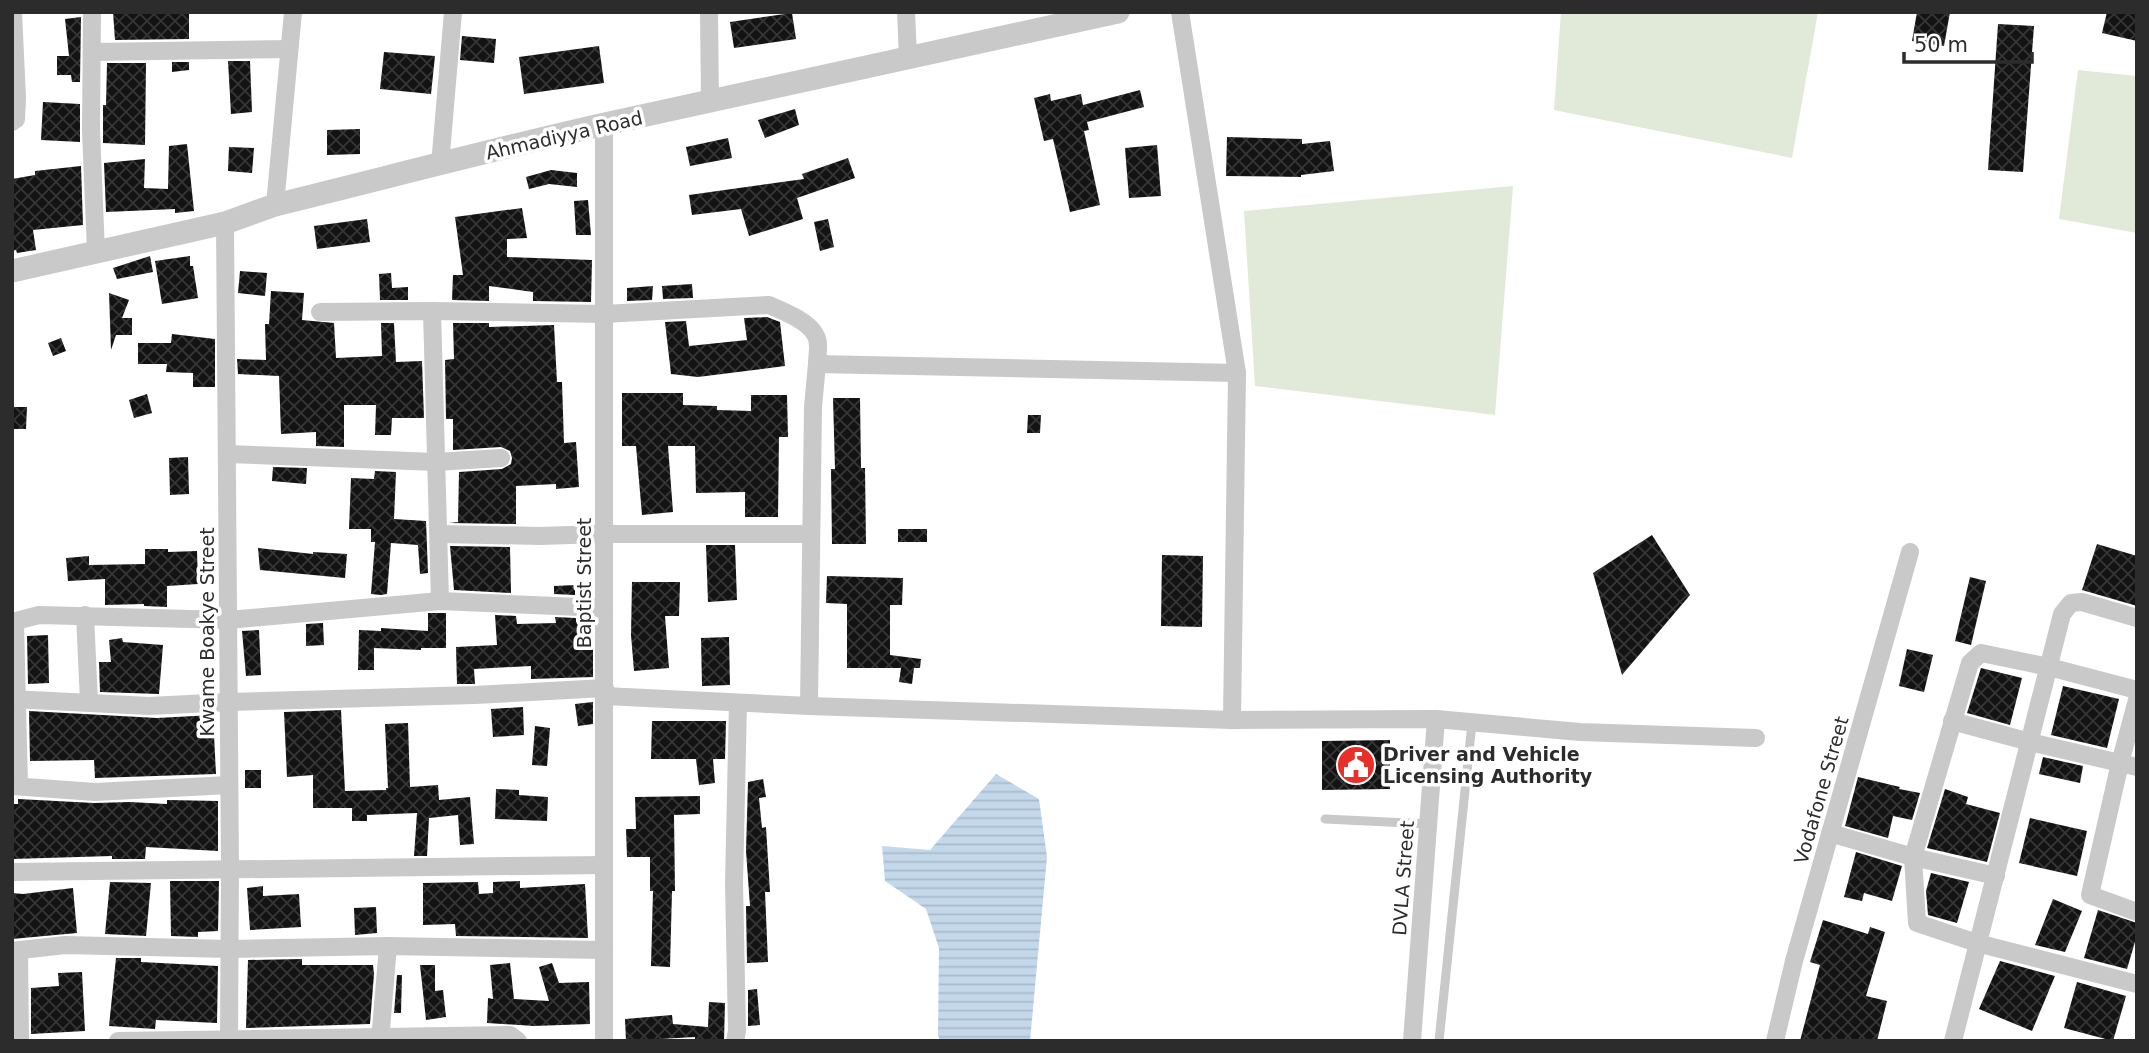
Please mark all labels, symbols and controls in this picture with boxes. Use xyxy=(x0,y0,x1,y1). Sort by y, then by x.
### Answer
scale bar xyxy=(1904,21,2032,65)
text: 50 m xyxy=(1914,33,1968,57)
street label: Ahmadiyya Road xyxy=(483,106,645,164)
street label: Baptist Street xyxy=(573,518,595,648)
street label: Kwame Boakye Street xyxy=(196,527,218,737)
street label: Vodafone Street xyxy=(1789,714,1853,866)
place label: Driver and Vehicle Licensing Authority xyxy=(1383,743,1593,787)
public building icon: Driver and Vehicle Licensing Authority xyxy=(1335,744,1377,786)
street label: DVLA Street xyxy=(1388,820,1418,936)

